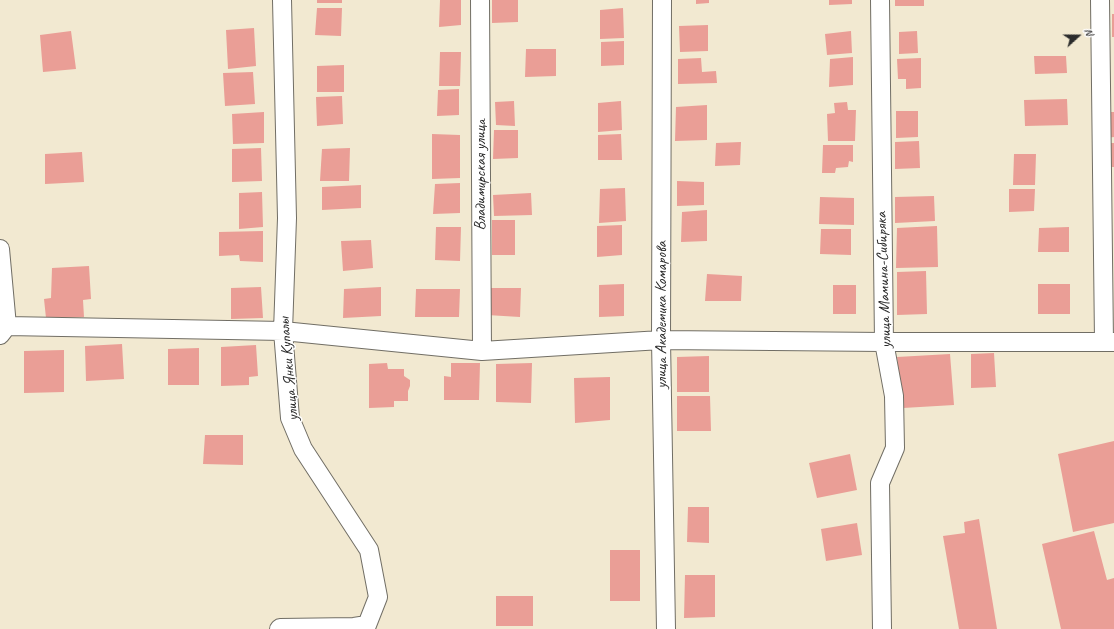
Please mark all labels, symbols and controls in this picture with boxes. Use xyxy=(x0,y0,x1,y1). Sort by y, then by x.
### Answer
north arrow xyxy=(1058,16,1098,56)
text: N xyxy=(1081,26,1097,37)
street label: Владимирская улица xyxy=(471,119,491,231)
street label: улица Мамина-Сибиряка xyxy=(872,212,896,348)
street label: улица Академика Комарова xyxy=(652,241,672,389)
street label: улица Янки Купалы xyxy=(275,316,303,422)

